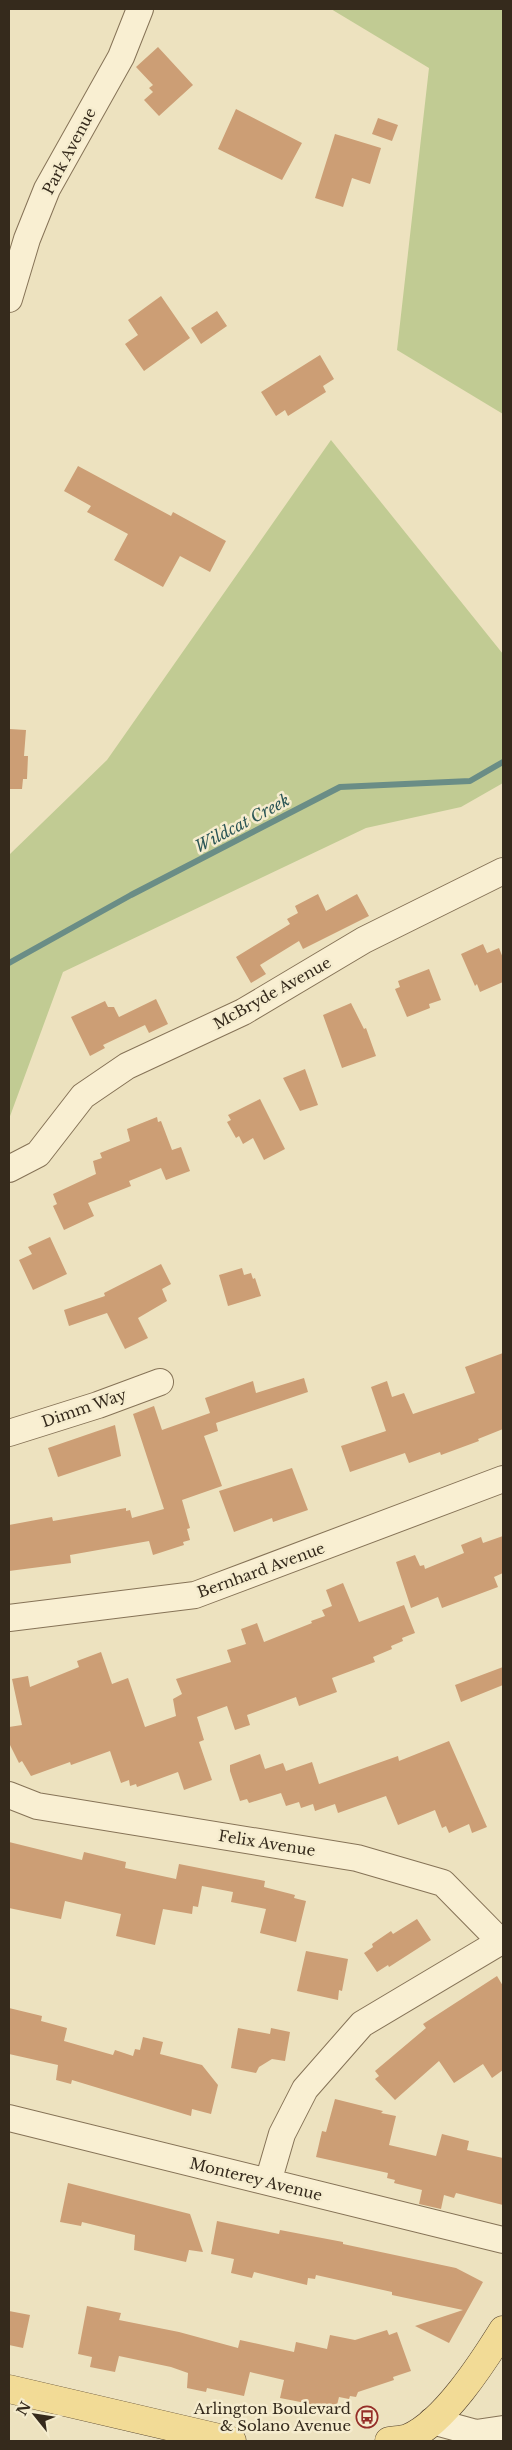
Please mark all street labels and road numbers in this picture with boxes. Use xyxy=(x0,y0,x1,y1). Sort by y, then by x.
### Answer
street label: Park Avenue xyxy=(38,104,100,198)
street label: McBryde Avenue xyxy=(210,953,334,1033)
street label: Dimm Way xyxy=(39,1385,129,1431)
street label: Bernhard Avenue xyxy=(195,1538,327,1602)
street label: Felix Avenue xyxy=(217,1826,317,1860)
street label: Monterey Avenue xyxy=(188,2153,324,2205)

